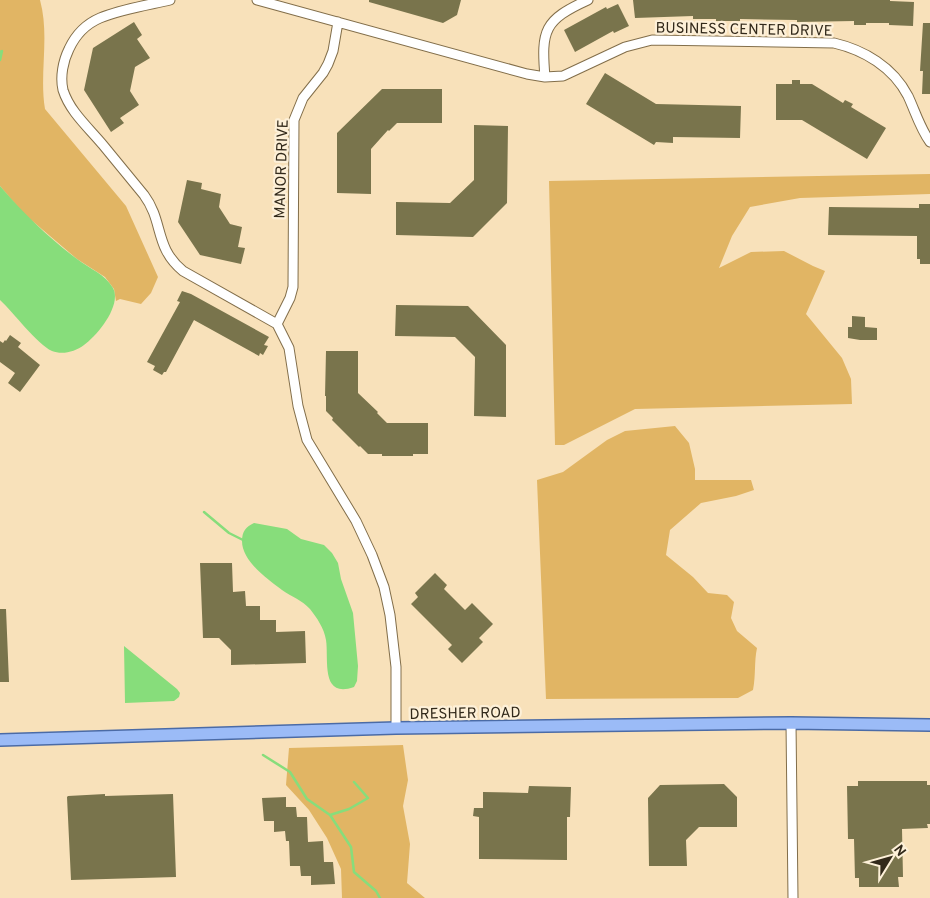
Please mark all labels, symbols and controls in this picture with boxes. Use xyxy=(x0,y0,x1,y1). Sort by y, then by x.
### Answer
street label: BUSINESS CENTER DRIVE xyxy=(655,19,833,42)
street label: MANOR DRIVE xyxy=(271,119,294,219)
street label: DRESHER ROAD xyxy=(409,704,521,725)
north arrow xyxy=(865,833,915,883)
text: N xyxy=(889,842,909,860)

